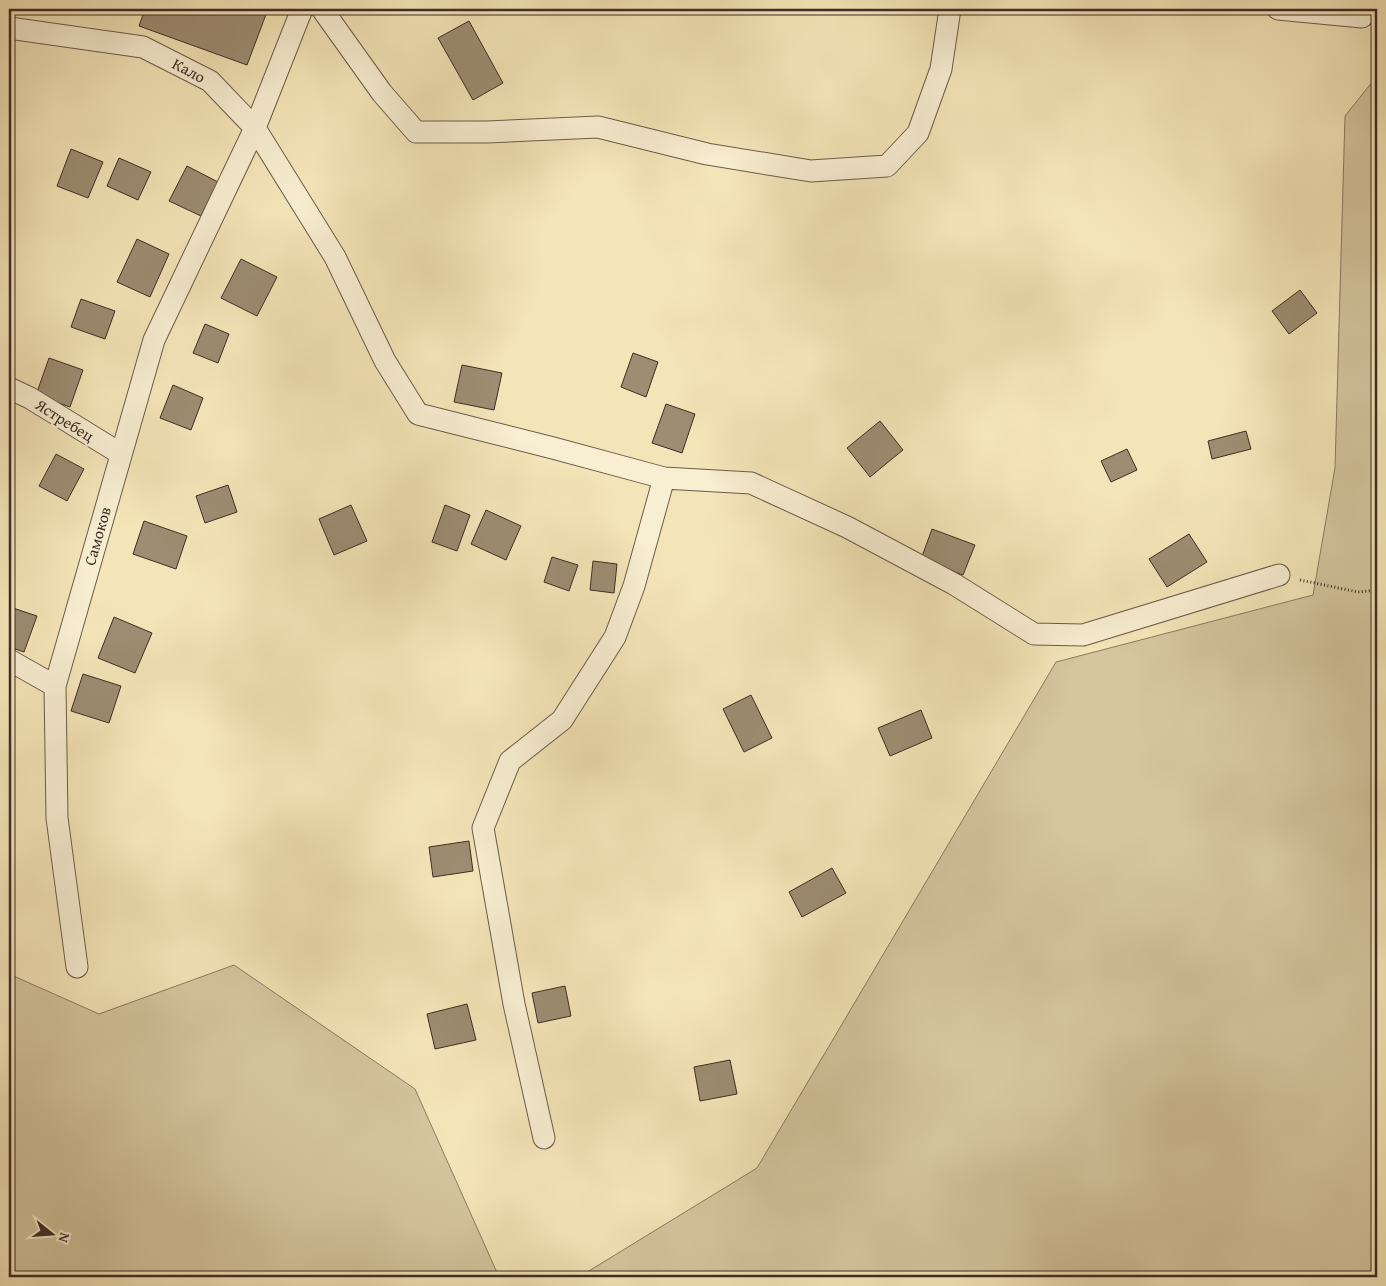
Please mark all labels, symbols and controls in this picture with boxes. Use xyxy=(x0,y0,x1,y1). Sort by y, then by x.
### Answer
street label: Кало xyxy=(168,51,210,89)
street label: Ястребец xyxy=(30,392,99,447)
street label: Самоков xyxy=(77,504,117,568)
north arrow xyxy=(28,1208,78,1258)
text: N xyxy=(53,1230,75,1246)

